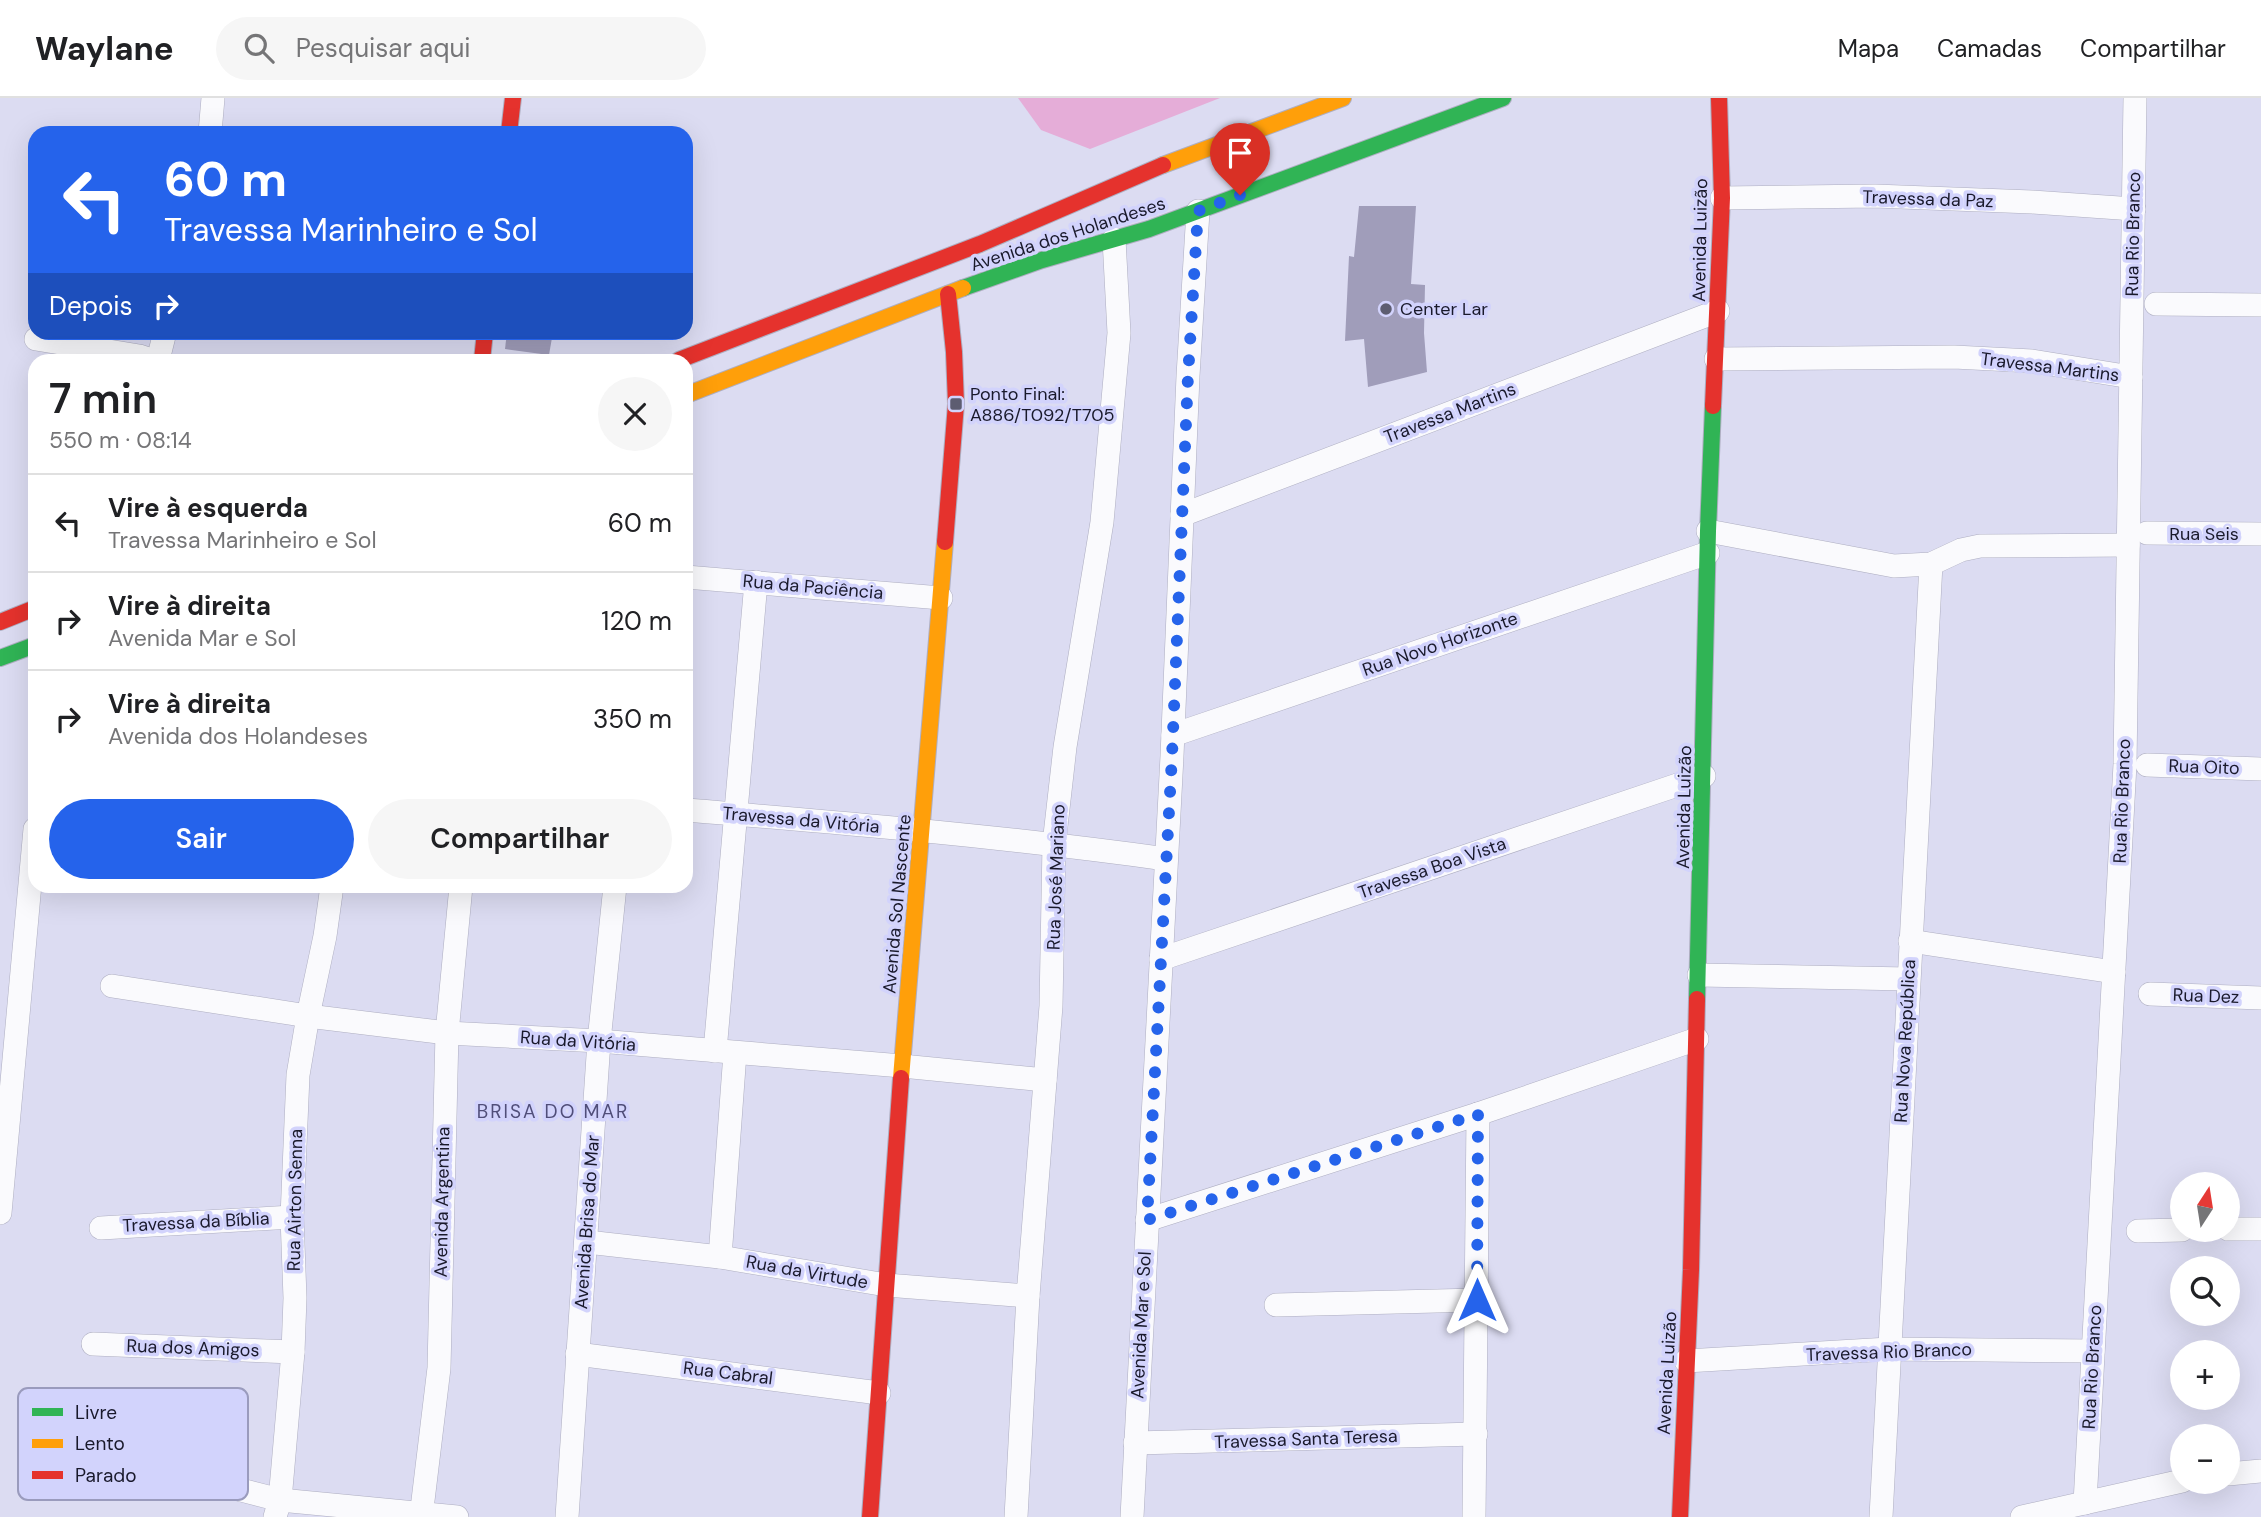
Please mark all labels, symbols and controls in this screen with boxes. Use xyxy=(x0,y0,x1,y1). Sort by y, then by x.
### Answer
search box xyxy=(216,17,706,80)
text: Waylane xyxy=(35,27,174,70)
icon: search xyxy=(240,29,278,67)
text: Pesquisar aqui xyxy=(296,31,471,65)
text: Mapa xyxy=(1838,33,1899,64)
text: Camadas xyxy=(1937,33,2042,64)
text: Compartilhar xyxy=(2080,33,2226,64)
pin xyxy=(1210,123,1270,195)
icon: arrive xyxy=(1221,134,1259,172)
text: 60 m xyxy=(164,147,287,211)
icon: left xyxy=(49,154,140,245)
street label: Rua Rio Branco xyxy=(2120,171,2146,297)
street label: Avenida Luizão xyxy=(1687,178,1713,302)
street label: Travessa da Paz xyxy=(1862,185,1994,213)
street label: Avenida dos Holandeses xyxy=(968,191,1168,277)
text: Travessa Marinheiro e Sol xyxy=(164,209,538,251)
icon: right xyxy=(147,287,185,325)
text: Depois xyxy=(49,289,133,323)
place label: Center Lar xyxy=(1400,297,1488,321)
marker: Center Lar xyxy=(1378,301,1394,317)
street label: Travessa Martins xyxy=(1979,347,2121,387)
text: 7 min xyxy=(49,371,157,426)
button: close xyxy=(598,377,672,451)
street label: Travessa Martins xyxy=(1381,377,1519,449)
place label: Ponto Final: A886/T092/T705 xyxy=(970,382,1115,427)
marker: Ponto Final: A886/T092/T705 xyxy=(948,396,964,412)
text: 550 m · 08:14 xyxy=(49,425,192,455)
text: Vire à esquerda xyxy=(108,491,308,525)
icon: left xyxy=(49,504,87,542)
text: 60 m xyxy=(608,506,672,540)
street label: Rua Seis xyxy=(2169,522,2239,546)
text: Travessa Marinheiro e Sol xyxy=(108,525,377,555)
street label: Rua da Paciência xyxy=(742,569,884,605)
text: Vire à direita xyxy=(108,589,271,623)
icon: right xyxy=(49,602,87,640)
text: 120 m xyxy=(601,604,672,638)
street label: Rua Novo Horizonte xyxy=(1359,606,1521,682)
text: Avenida Mar e Sol xyxy=(108,623,296,653)
text: Vire à direita xyxy=(108,687,271,721)
icon: right xyxy=(49,700,87,738)
text: 350 m xyxy=(593,702,672,736)
text: Avenida dos Holandeses xyxy=(108,721,368,751)
street label: Rua Rio Branco xyxy=(2108,738,2136,864)
street label: Avenida Luizão xyxy=(1671,745,1697,869)
street label: Rua Oito xyxy=(2168,754,2240,780)
button: Sair xyxy=(49,799,354,879)
button: Compartilhar xyxy=(368,799,672,879)
street label: Travessa da Vitória xyxy=(721,801,881,839)
street label: Rua José Mariano xyxy=(1041,804,1071,950)
street label: Avenida Sol Nascente xyxy=(877,813,917,995)
street label: Travessa Boa Vista xyxy=(1355,831,1509,905)
street label: Rua Nova República xyxy=(1889,959,1921,1123)
street label: Rua Dez xyxy=(2172,983,2240,1009)
street label: Rua da Vitória xyxy=(519,1025,637,1057)
district label: BRISA DO MAR xyxy=(477,1099,629,1124)
street label: Avenida Argentina xyxy=(429,1126,455,1278)
street label: Rua Airton Senna xyxy=(282,1129,308,1271)
street label: Avenida Brisa do Mar xyxy=(569,1134,605,1310)
north arrow xyxy=(2170,1172,2240,1242)
map controls xyxy=(2170,1172,2240,1494)
street label: Travessa da Bíblia xyxy=(122,1206,270,1238)
street label: Rua da Virtude xyxy=(744,1249,870,1295)
street label: Avenida Mar e Sol xyxy=(1125,1251,1157,1399)
button: search xyxy=(2170,1256,2240,1326)
position arrow xyxy=(1440,1263,1514,1337)
street label: Rua Rio Branco xyxy=(2077,1304,2107,1430)
street label: Avenida Luizão xyxy=(1652,1311,1682,1435)
street label: Rua dos Amigos xyxy=(126,1334,260,1362)
street label: Travessa Rio Branco xyxy=(1806,1337,1972,1367)
button: + xyxy=(2170,1340,2240,1410)
street label: Rua Cabral xyxy=(682,1356,774,1390)
legend xyxy=(18,1388,248,1500)
text: Livre xyxy=(75,1400,117,1425)
street label: Travessa Santa Teresa xyxy=(1214,1424,1398,1454)
button: − xyxy=(2170,1424,2240,1494)
text: Lento xyxy=(75,1431,125,1456)
text: Parado xyxy=(75,1463,136,1488)

